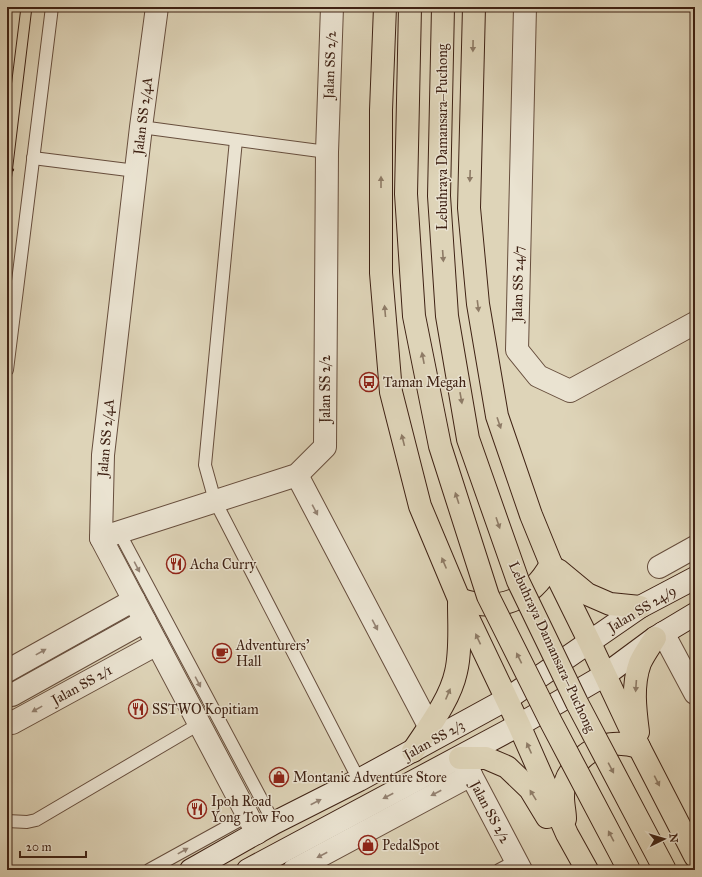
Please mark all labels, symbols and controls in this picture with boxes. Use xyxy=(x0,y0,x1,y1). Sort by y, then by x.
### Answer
street label: Jalan SS 2/2 xyxy=(320,31,341,101)
one-way arrow xyxy=(470,40,476,53)
street label: Lebuhraya Damansara–Puchong xyxy=(434,43,451,230)
street label: Jalan SS 2/4A xyxy=(130,76,157,158)
one-way arrow xyxy=(467,170,473,183)
one-way arrow xyxy=(378,175,384,188)
street label: Jalan SS 24/7 xyxy=(509,246,528,324)
one-way arrow xyxy=(439,250,446,262)
one-way arrow xyxy=(475,299,481,312)
one-way arrow xyxy=(381,305,388,318)
one-way arrow xyxy=(419,352,425,365)
street label: Jalan SS 2/2 xyxy=(317,355,335,425)
bus stop icon: Taman Megah xyxy=(358,371,380,393)
place label: Taman Megah xyxy=(383,374,466,391)
one-way arrow xyxy=(458,392,464,405)
street label: Jalan SS 2/4A xyxy=(94,398,119,480)
one-way arrow xyxy=(497,418,503,430)
one-way arrow xyxy=(400,433,406,446)
one-way arrow xyxy=(454,492,460,504)
one-way arrow xyxy=(312,504,318,515)
one-way arrow xyxy=(495,517,501,529)
restaurant icon: Acha Curry xyxy=(165,553,187,575)
place label: Acha Curry xyxy=(189,556,256,573)
one-way arrow xyxy=(441,557,447,568)
street label: Lebuhraya Damansara–Puchong xyxy=(505,559,599,736)
one-way arrow xyxy=(134,561,141,573)
street label: Jalan SS 24/9 xyxy=(603,582,680,638)
one-way arrow xyxy=(372,619,379,630)
one-way arrow xyxy=(475,633,481,645)
place label: Adventurers' Hall xyxy=(235,637,310,670)
cafe icon: Adventurers' Hall xyxy=(211,642,233,664)
one-way arrow xyxy=(35,649,47,655)
one-way arrow xyxy=(516,652,522,664)
street label: Jalan SS 2/1 xyxy=(47,661,116,710)
one-way arrow xyxy=(195,676,202,687)
one-way arrow xyxy=(632,680,639,693)
one-way arrow xyxy=(444,688,451,700)
restaurant icon: SSTWO Kopitiam xyxy=(127,698,149,720)
place label: SSTWO Kopitiam xyxy=(152,701,259,718)
one-way arrow xyxy=(31,706,43,713)
street label: Jalan SS 2/3 xyxy=(399,716,468,766)
one-way arrow xyxy=(526,742,532,753)
one-way arrow xyxy=(608,762,614,773)
shop icon: Montanic Adventure Store xyxy=(268,766,290,788)
place label: Montanic Adventure Store xyxy=(293,769,447,786)
street label: Jalan SS 2/2 xyxy=(465,776,514,847)
one-way arrow xyxy=(654,776,660,787)
one-way arrow xyxy=(530,789,537,801)
one-way arrow xyxy=(431,790,442,796)
place label: Ipoh Road Yong Tow Foo xyxy=(211,793,294,826)
one-way arrow xyxy=(382,793,394,799)
restaurant icon: Ipoh Road Yong Tow Foo xyxy=(186,798,208,820)
one-way arrow xyxy=(310,799,322,805)
north arrow xyxy=(644,819,684,859)
one-way arrow xyxy=(608,830,614,841)
scale bar xyxy=(20,833,86,859)
text: N xyxy=(667,833,680,844)
shop icon: PedalSpot xyxy=(357,834,379,856)
place label: PedalSpot xyxy=(382,837,439,854)
text: 20 m xyxy=(26,840,52,854)
one-way arrow xyxy=(177,847,189,854)
one-way arrow xyxy=(316,851,328,858)

